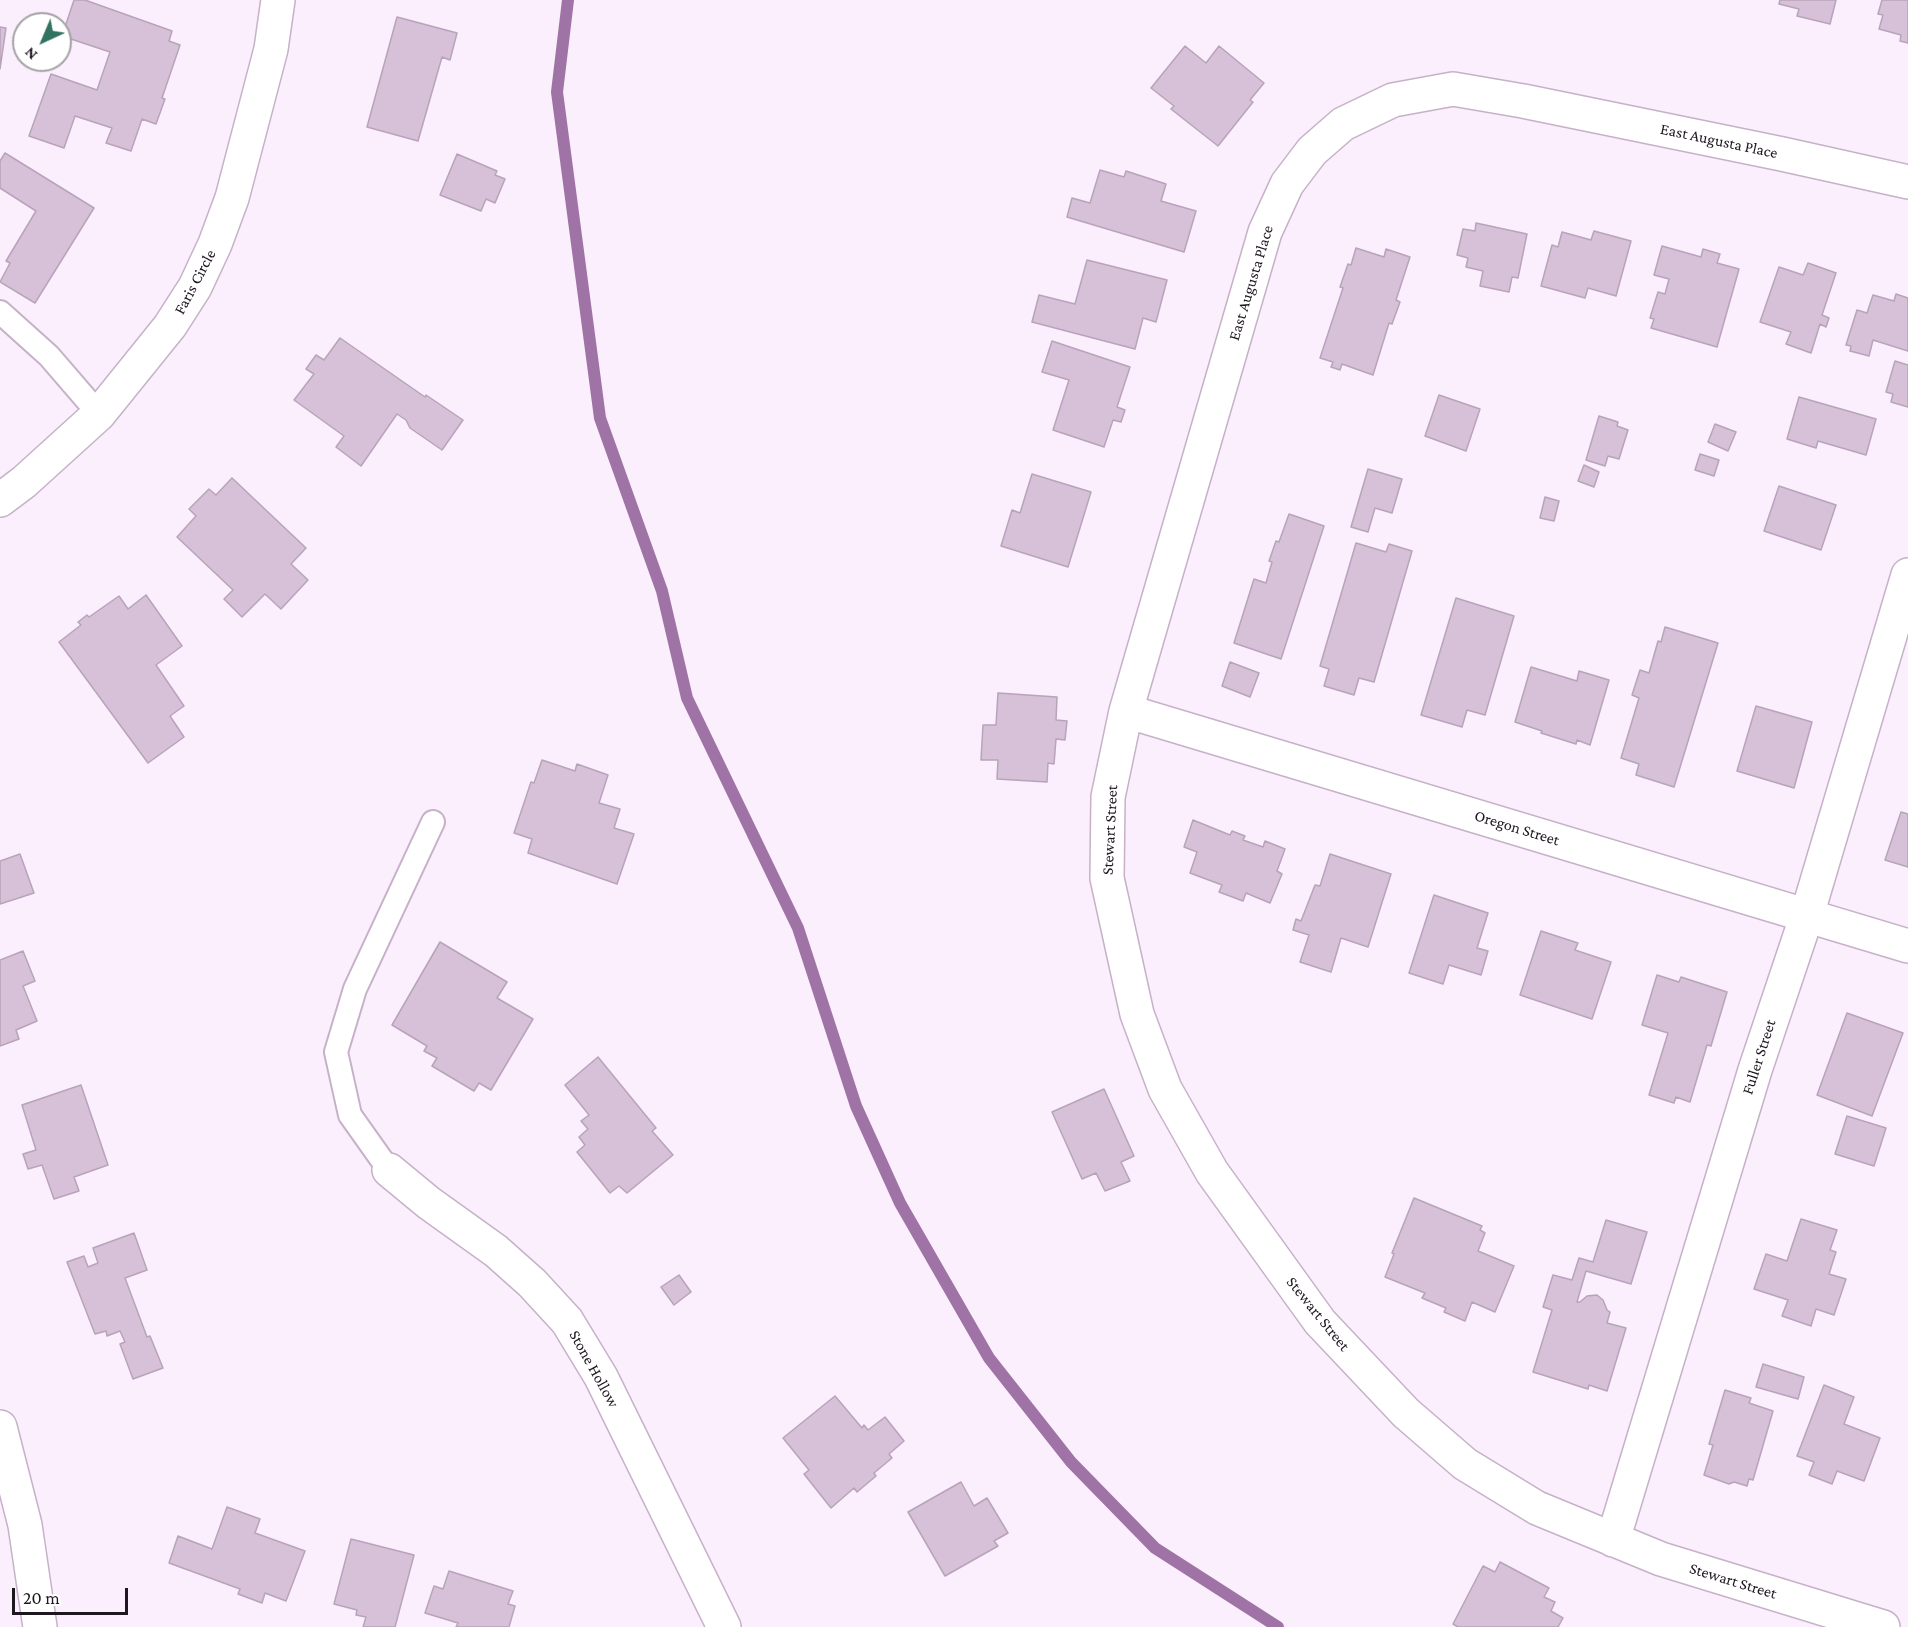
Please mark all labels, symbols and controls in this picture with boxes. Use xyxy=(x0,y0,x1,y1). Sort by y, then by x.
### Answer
north arrow xyxy=(12,12,72,72)
text: N xyxy=(21,44,40,64)
street label: East Augusta Place xyxy=(1659,119,1779,163)
street label: East Augusta Place xyxy=(1224,223,1278,343)
street label: Faris Circle xyxy=(170,246,220,318)
street label: Stewart Street xyxy=(1098,784,1122,876)
street label: Oregon Street xyxy=(1472,806,1562,850)
street label: Fuller Street xyxy=(1738,1017,1780,1097)
street label: Stewart Street xyxy=(1282,1273,1354,1355)
street label: Stone Hollow xyxy=(565,1327,623,1411)
street label: Stewart Street xyxy=(1687,1559,1779,1603)
scale bar xyxy=(15,1576,130,1614)
text: 20 m xyxy=(23,1588,60,1608)

